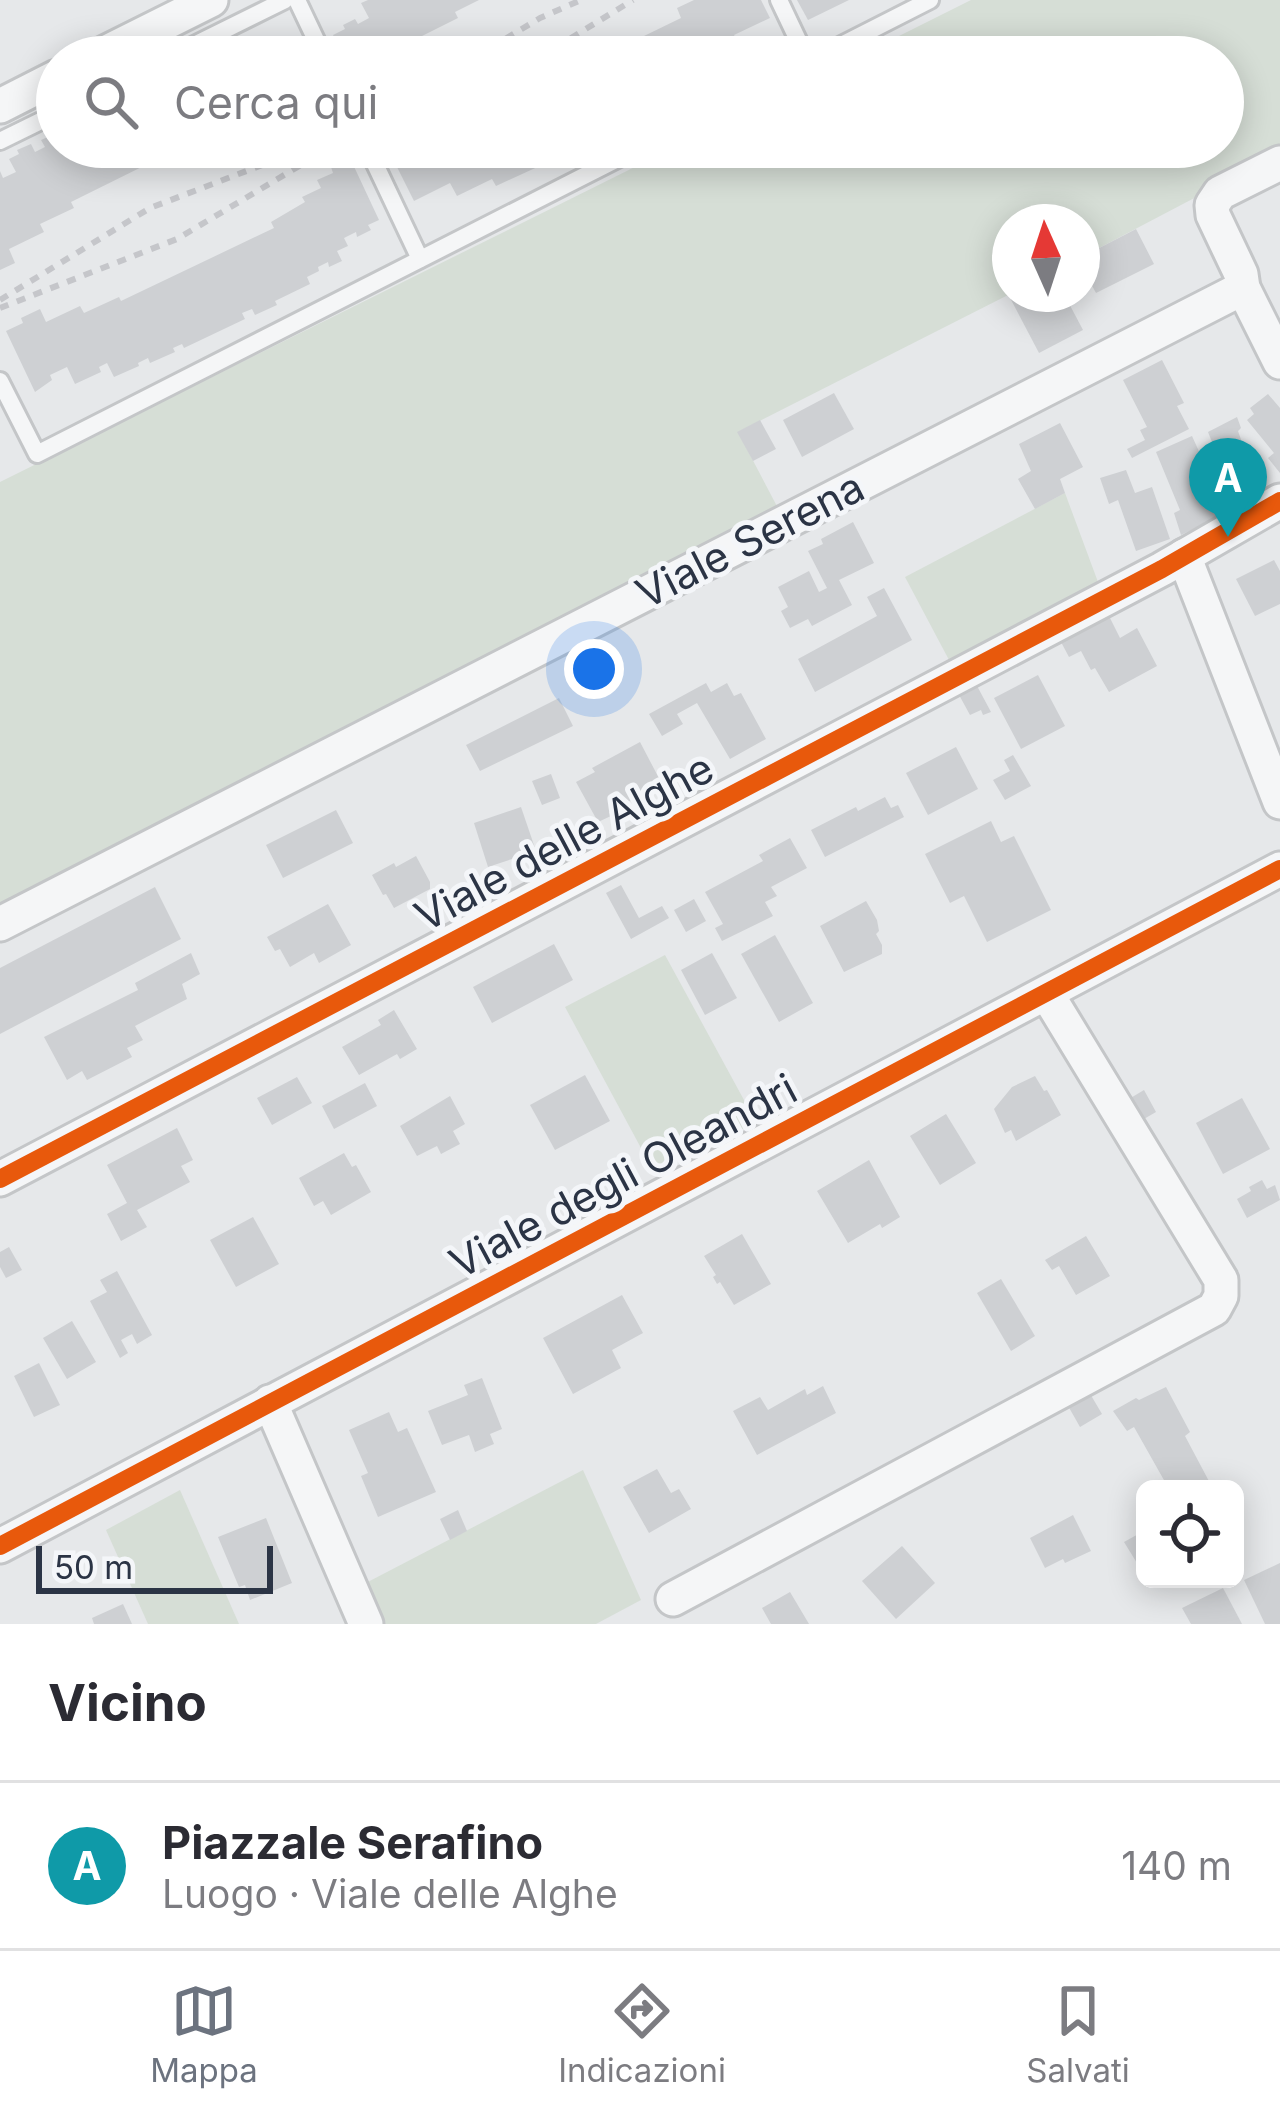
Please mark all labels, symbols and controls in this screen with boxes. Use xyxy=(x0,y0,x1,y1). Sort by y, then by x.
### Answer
search box xyxy=(36,36,1244,168)
icon: search xyxy=(78,69,144,135)
text: Cerca qui xyxy=(174,75,378,130)
north arrow xyxy=(992,204,1100,312)
pin: A xyxy=(1189,438,1267,537)
street label: Viale Serena xyxy=(627,460,872,619)
your location xyxy=(564,639,624,699)
street label: Viale delle Alghe xyxy=(406,742,722,942)
street label: Viale degli Oleandri xyxy=(441,1063,805,1289)
map controls xyxy=(1136,1480,1244,1588)
button: locate xyxy=(1136,1480,1244,1588)
scale bar xyxy=(36,1540,273,1593)
text: 50 m xyxy=(54,1547,133,1587)
text: Vicino xyxy=(48,1672,207,1733)
text: Piazzale Serafino xyxy=(162,1815,543,1870)
text: A xyxy=(72,1842,102,1889)
text: 140 m xyxy=(1121,1842,1232,1889)
text: Luogo · Viale delle Alghe xyxy=(162,1870,618,1917)
tab: Mappa xyxy=(150,1978,258,2090)
tab: Indicazioni xyxy=(558,1978,726,2090)
tab: Salvati xyxy=(1026,1978,1130,2090)

